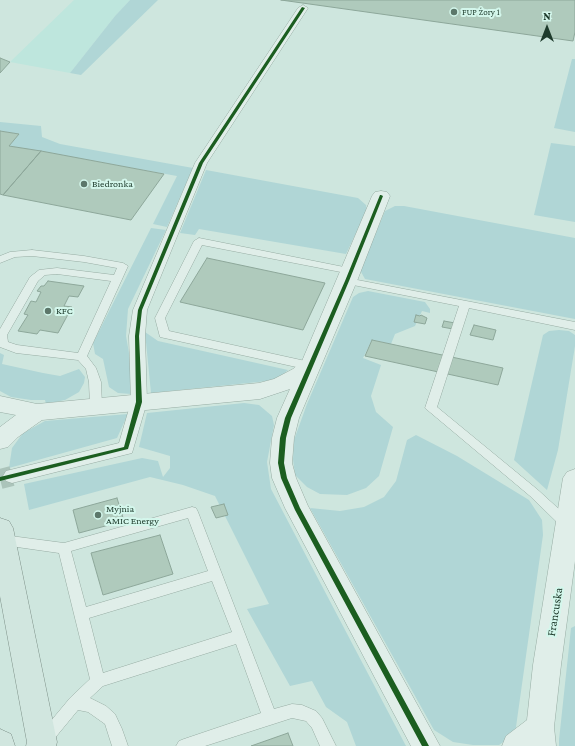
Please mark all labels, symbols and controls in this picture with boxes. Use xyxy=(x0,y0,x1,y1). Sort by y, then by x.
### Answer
marker: FUP Żory 1 xyxy=(449,7,459,17)
place label: FUP Żory 1 xyxy=(462,7,500,17)
north arrow xyxy=(527,8,567,48)
text: N xyxy=(543,10,551,22)
place label: Biedronka xyxy=(92,178,133,190)
marker: Biedronka xyxy=(79,179,89,189)
place label: KFC xyxy=(56,305,73,317)
marker: KFC xyxy=(43,306,53,316)
place label: Myjnia AMIC Energy xyxy=(106,503,159,526)
marker: Myjnia AMIC Energy xyxy=(93,510,103,520)
street label: Francuska xyxy=(544,587,566,637)

